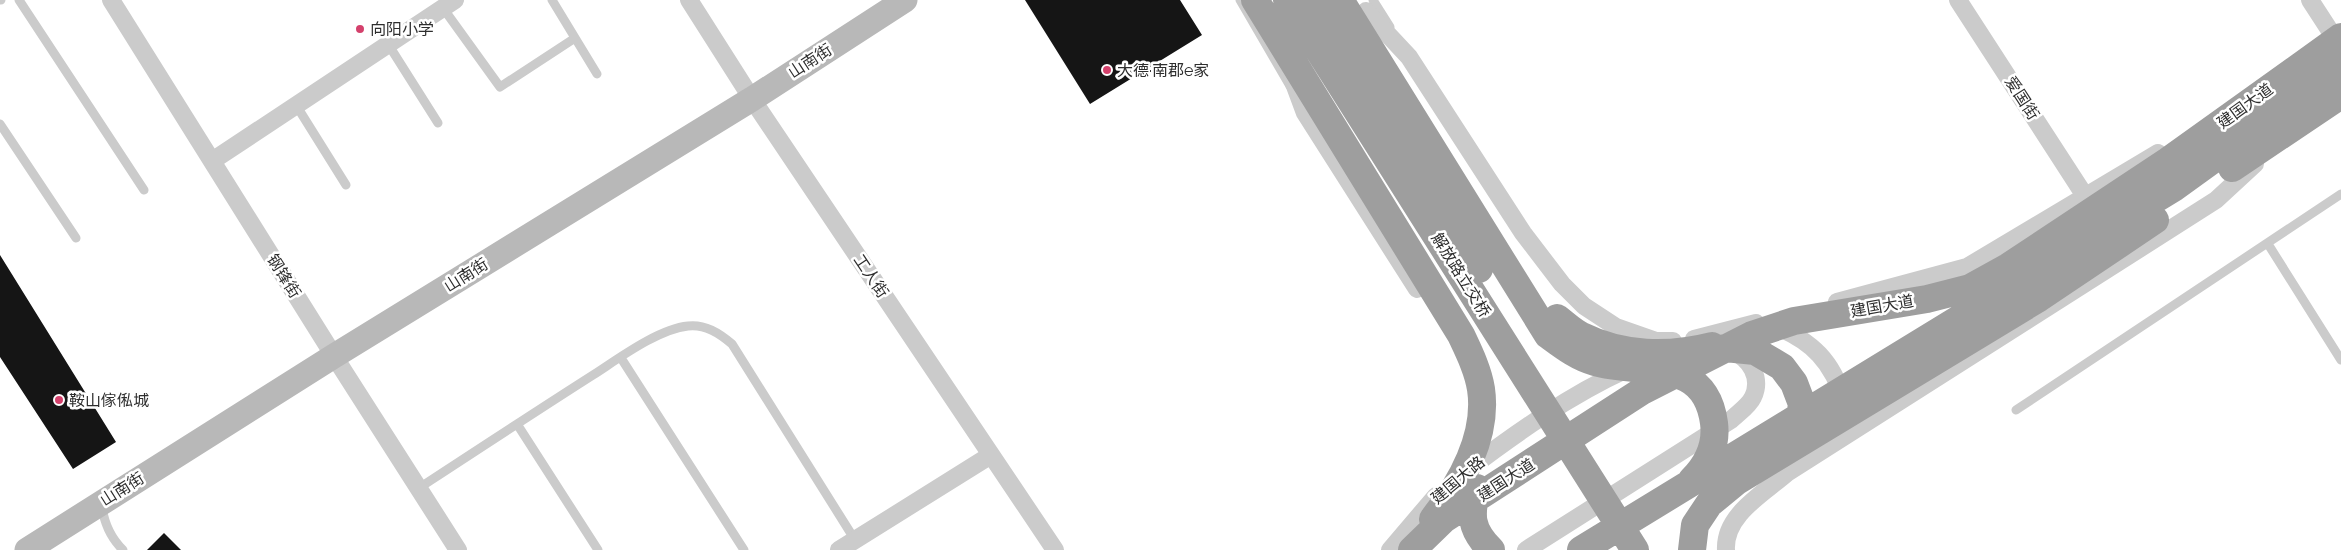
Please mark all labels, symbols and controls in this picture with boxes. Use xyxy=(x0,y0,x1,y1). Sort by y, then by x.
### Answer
place label: 向阳小学 xyxy=(370,20,434,39)
marker: 向阳小学 xyxy=(354,23,366,35)
street label: 山南街 xyxy=(785,40,835,82)
place label: 大德·南郡e家 xyxy=(1117,61,1209,80)
marker: 大德·南郡e家 xyxy=(1101,64,1113,76)
street label: 爱国街 xyxy=(2001,73,2043,123)
street label: 建国大道 xyxy=(2214,80,2276,132)
street label: 解放路立交桥 xyxy=(1428,229,1494,321)
street label: 钢锋街 xyxy=(263,251,305,301)
street label: 工人街 xyxy=(850,251,892,301)
street label: 山南街 xyxy=(441,254,491,296)
street label: 建国大道 xyxy=(1849,291,1915,321)
place label: 鞍山傢俬城 xyxy=(69,391,149,410)
marker: 鞍山傢俬城 xyxy=(53,394,65,406)
street label: 建国大路 xyxy=(1427,452,1489,508)
street label: 建国大道 xyxy=(1474,455,1538,505)
street label: 山南街 xyxy=(97,468,147,510)

